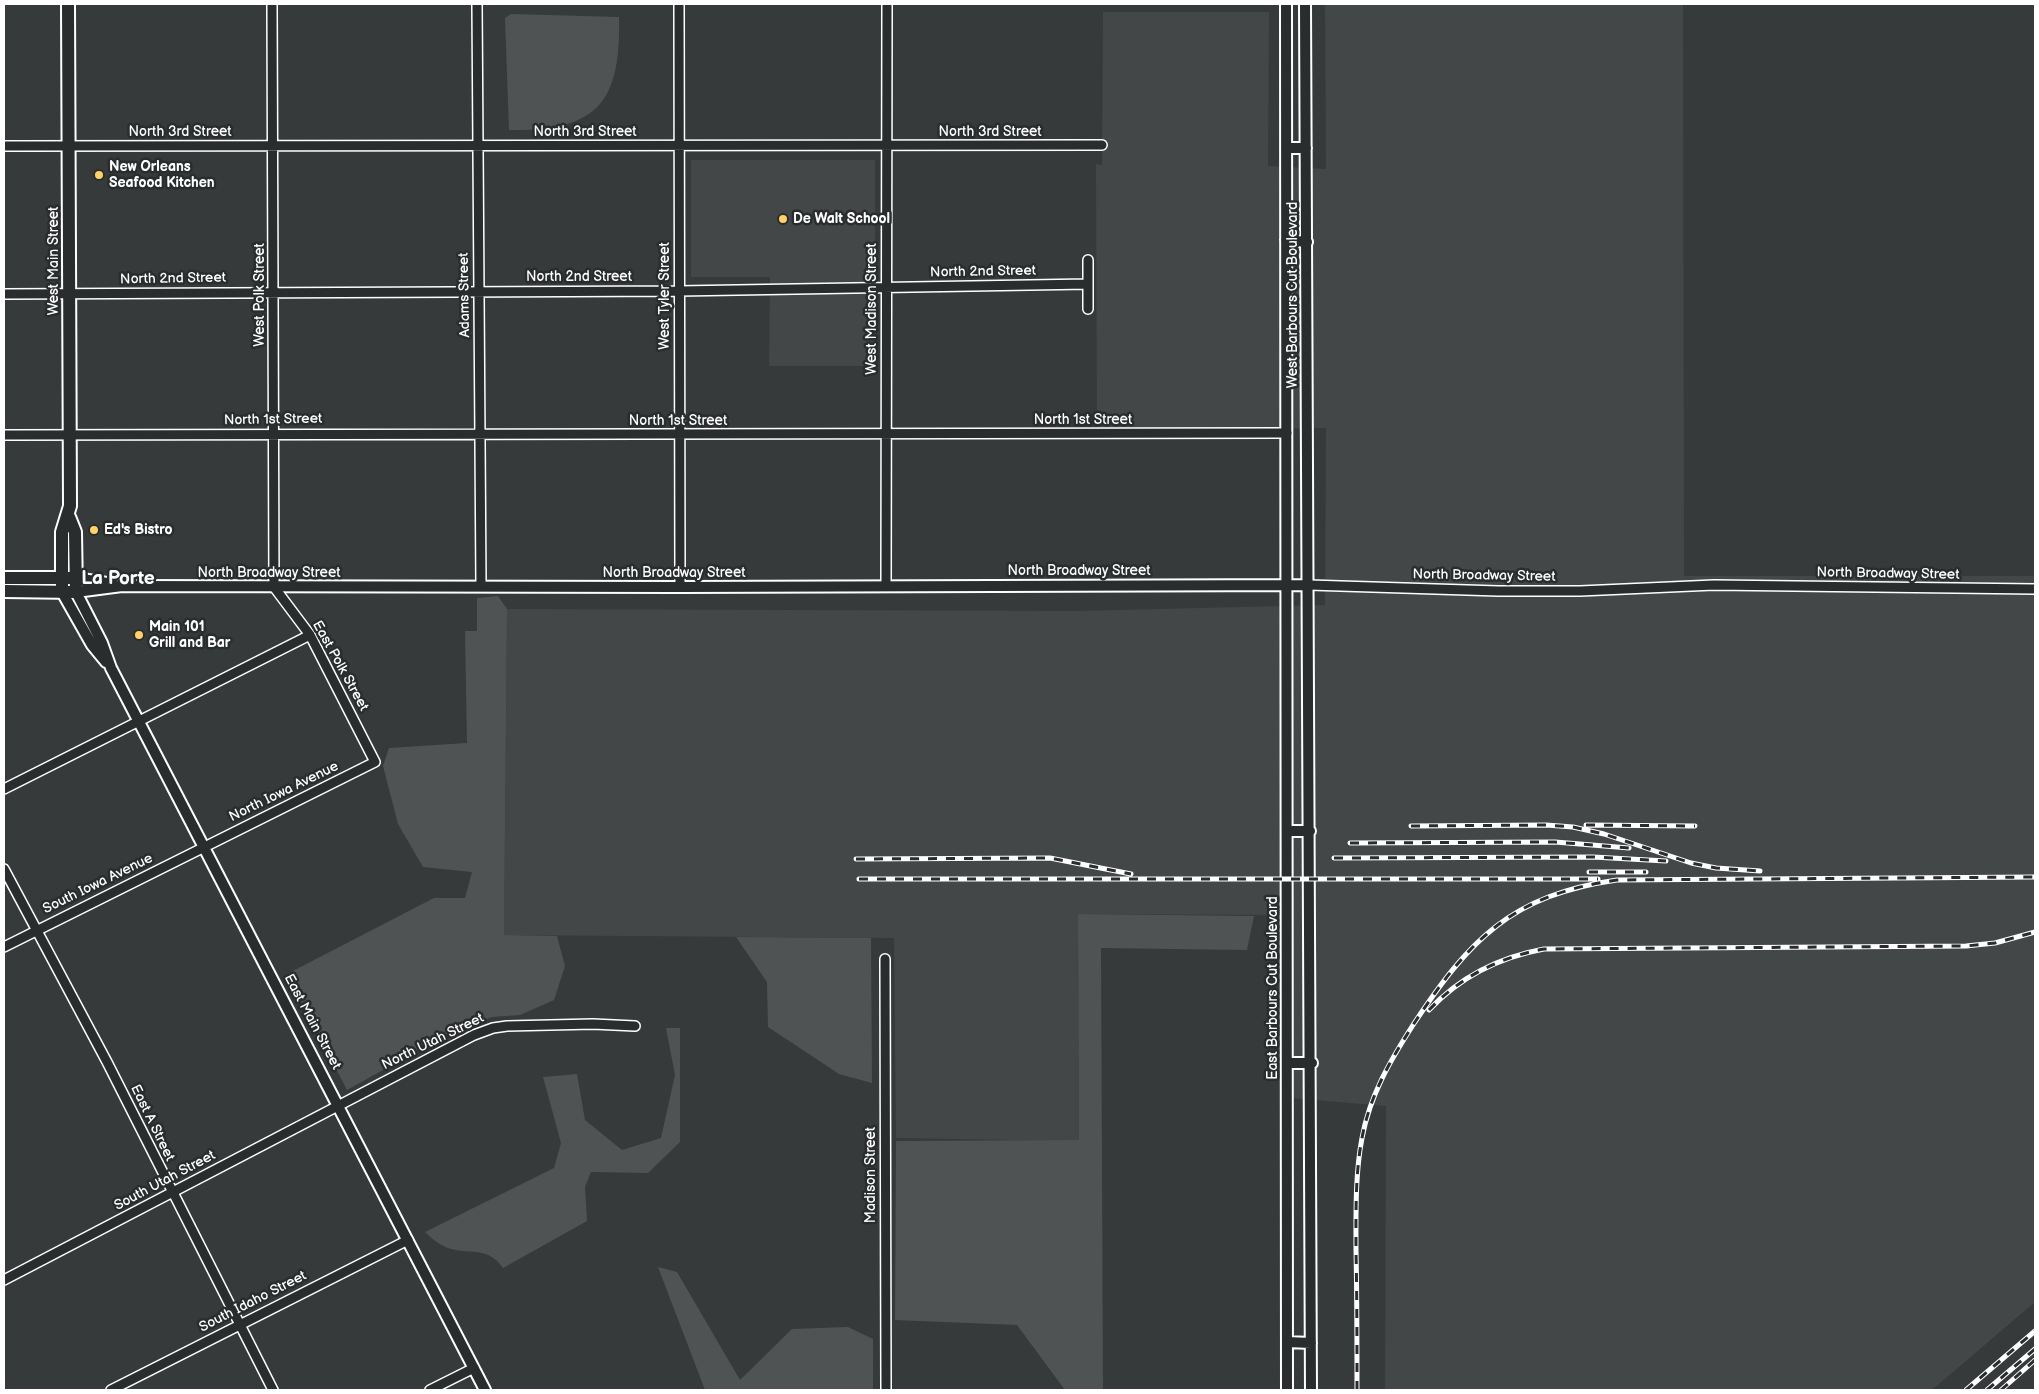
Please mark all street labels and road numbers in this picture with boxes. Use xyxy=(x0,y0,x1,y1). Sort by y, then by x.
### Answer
street label: North 3rd Street xyxy=(128,124,232,140)
street label: North 3rd Street xyxy=(533,124,637,140)
street label: North 3rd Street xyxy=(938,124,1042,140)
street label: West Barbours Cut Boulevard xyxy=(1285,202,1301,388)
street label: West Main Street xyxy=(46,207,62,315)
street label: West Tyler Street xyxy=(657,242,673,350)
street label: West Polk Street xyxy=(252,243,268,347)
street label: West Madison Street xyxy=(864,243,880,375)
street label: Adams Street xyxy=(456,252,474,338)
street label: North 2nd Street xyxy=(930,263,1036,281)
street label: North 2nd Street xyxy=(526,269,632,285)
street label: North 2nd Street xyxy=(120,270,226,288)
street label: North 1st Street xyxy=(224,411,322,429)
street label: North 1st Street xyxy=(1034,412,1132,428)
street label: North 1st Street xyxy=(629,413,727,429)
street label: North Broadway Street xyxy=(1008,563,1150,579)
street label: North Broadway Street xyxy=(1816,564,1960,584)
street label: North Broadway Street xyxy=(198,565,340,581)
street label: North Broadway Street xyxy=(603,565,745,581)
street label: North Broadway Street xyxy=(1412,566,1556,586)
street label: East Polk Street xyxy=(308,618,372,714)
street label: North Iowa Avenue xyxy=(227,758,341,826)
street label: South Iowa Avenue xyxy=(40,850,156,918)
street label: East Barbours Cut Boulevard xyxy=(1265,896,1281,1080)
street label: East Main Street xyxy=(280,971,344,1073)
street label: North Utah Street xyxy=(379,1010,487,1074)
street label: East A Street xyxy=(126,1082,178,1164)
street label: Madison Street xyxy=(863,1127,879,1223)
street label: South Utah Street xyxy=(112,1147,218,1215)
street label: South Idaho Street xyxy=(197,1268,309,1336)

